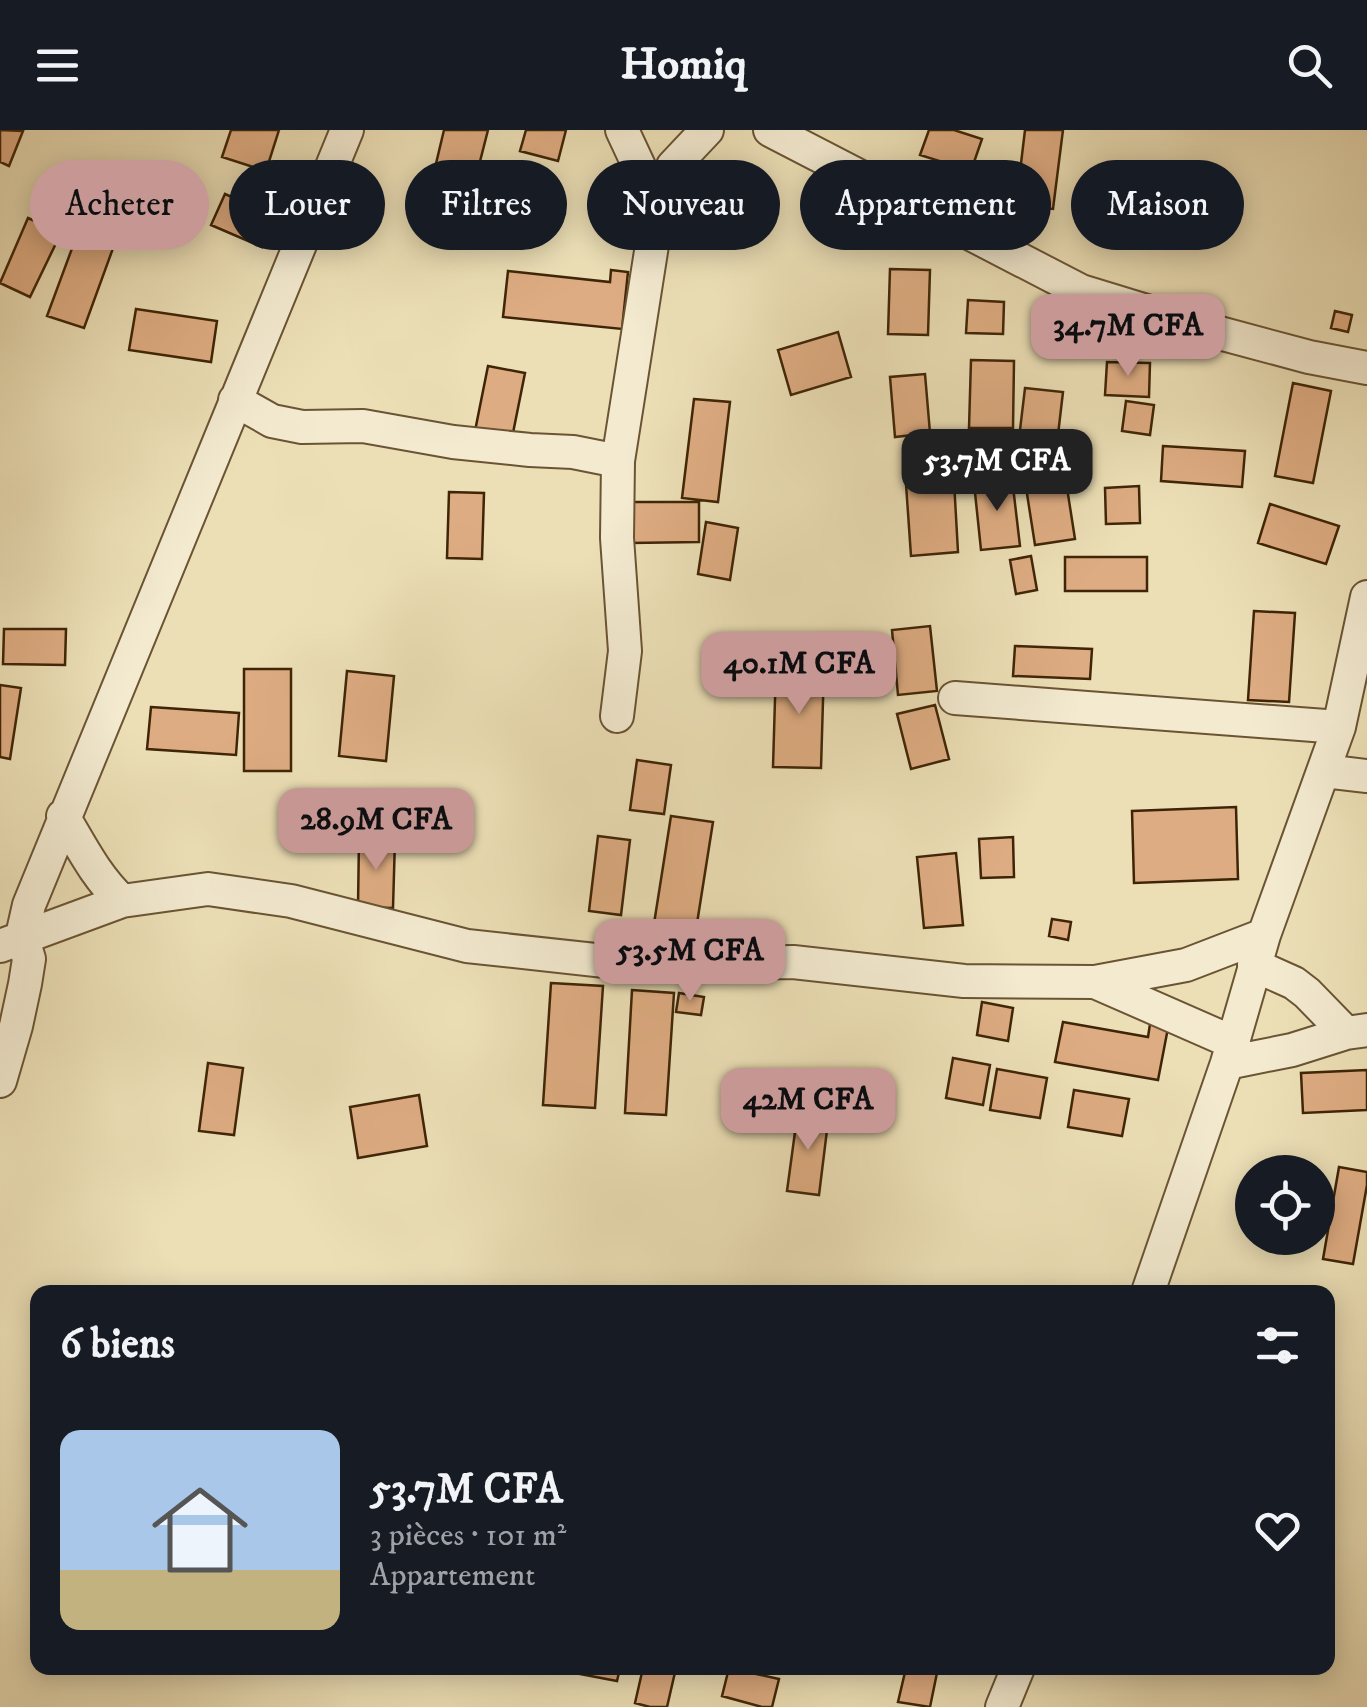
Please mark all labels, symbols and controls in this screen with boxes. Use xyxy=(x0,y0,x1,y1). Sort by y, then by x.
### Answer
text: Homiq xyxy=(620,37,747,93)
icon: menu xyxy=(30,38,85,93)
icon: search xyxy=(1282,38,1337,93)
chip: Acheter xyxy=(30,160,209,250)
chip: Louer xyxy=(229,160,385,250)
chip: Filtres xyxy=(405,160,567,250)
chip: Nouveau xyxy=(587,160,780,250)
chip: Appartement xyxy=(800,160,1051,250)
chip: Maison xyxy=(1071,160,1244,250)
pin: 34.7M CFA xyxy=(1014,294,1242,379)
text: 34.7M CFA xyxy=(1053,306,1203,346)
pin: 53.7M CFA xyxy=(883,429,1111,514)
text: 53.7M CFA xyxy=(924,441,1070,481)
pin: 40.1M CFA xyxy=(685,632,913,717)
text: 40.1M CFA xyxy=(723,644,875,684)
pin: 28.9M CFA xyxy=(262,788,490,873)
text: 28.9M CFA xyxy=(300,800,452,840)
pin: 53.5M CFA xyxy=(576,919,804,1004)
text: 53.5M CFA xyxy=(616,931,764,971)
pin: 42M CFA xyxy=(716,1068,900,1153)
text: 42M CFA xyxy=(743,1080,873,1120)
map controls xyxy=(1235,1155,1335,1255)
button: locate xyxy=(1235,1155,1335,1255)
icon: filters xyxy=(1250,1318,1305,1373)
text: 6 biens xyxy=(60,1319,175,1371)
text: 53.7M CFA xyxy=(370,1464,563,1516)
icon: home xyxy=(140,1470,260,1590)
icon: heart xyxy=(1250,1503,1305,1558)
text: 3 pièces · 101 m² xyxy=(370,1516,566,1556)
text: Appartement xyxy=(370,1556,535,1596)

